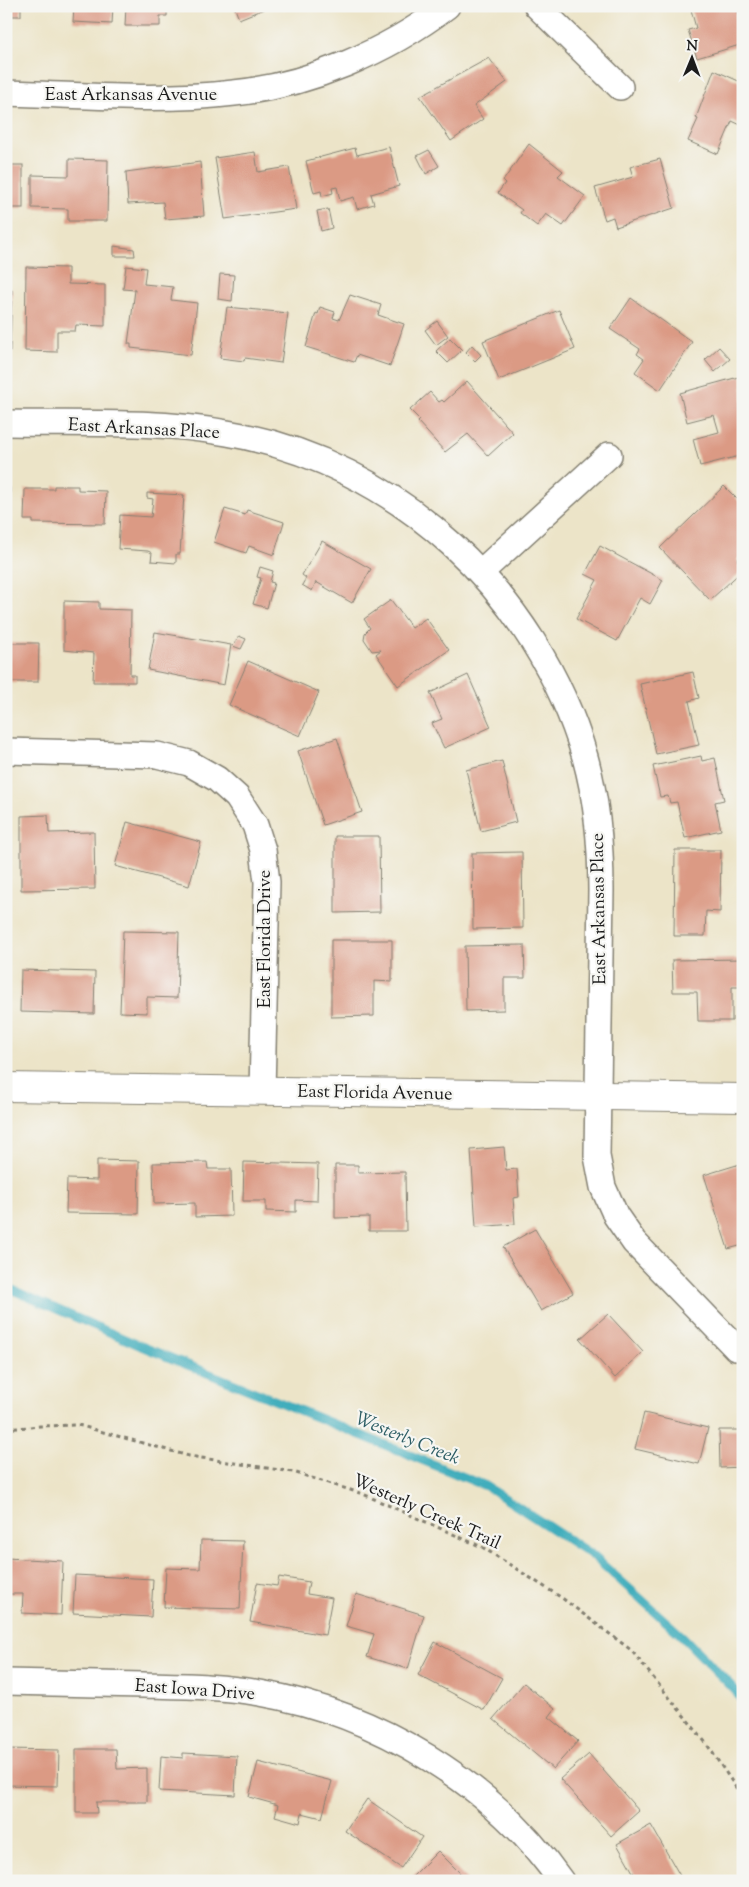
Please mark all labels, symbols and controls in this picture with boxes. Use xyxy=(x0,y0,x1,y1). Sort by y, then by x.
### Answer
north arrow xyxy=(666,32,716,82)
text: N xyxy=(686,37,698,57)
street label: East Arkansas Avenue xyxy=(45,83,217,109)
street label: East Arkansas Place xyxy=(67,413,220,447)
street label: East Arkansas Place xyxy=(586,833,614,985)
street label: East Florida Drive xyxy=(253,870,279,1008)
street label: East Florida Avenue xyxy=(297,1080,453,1108)
water label: Westerly Creek xyxy=(351,1406,464,1473)
street label: Westerly Creek Trail xyxy=(348,1468,505,1557)
street label: East Iowa Drive xyxy=(134,1674,256,1708)

